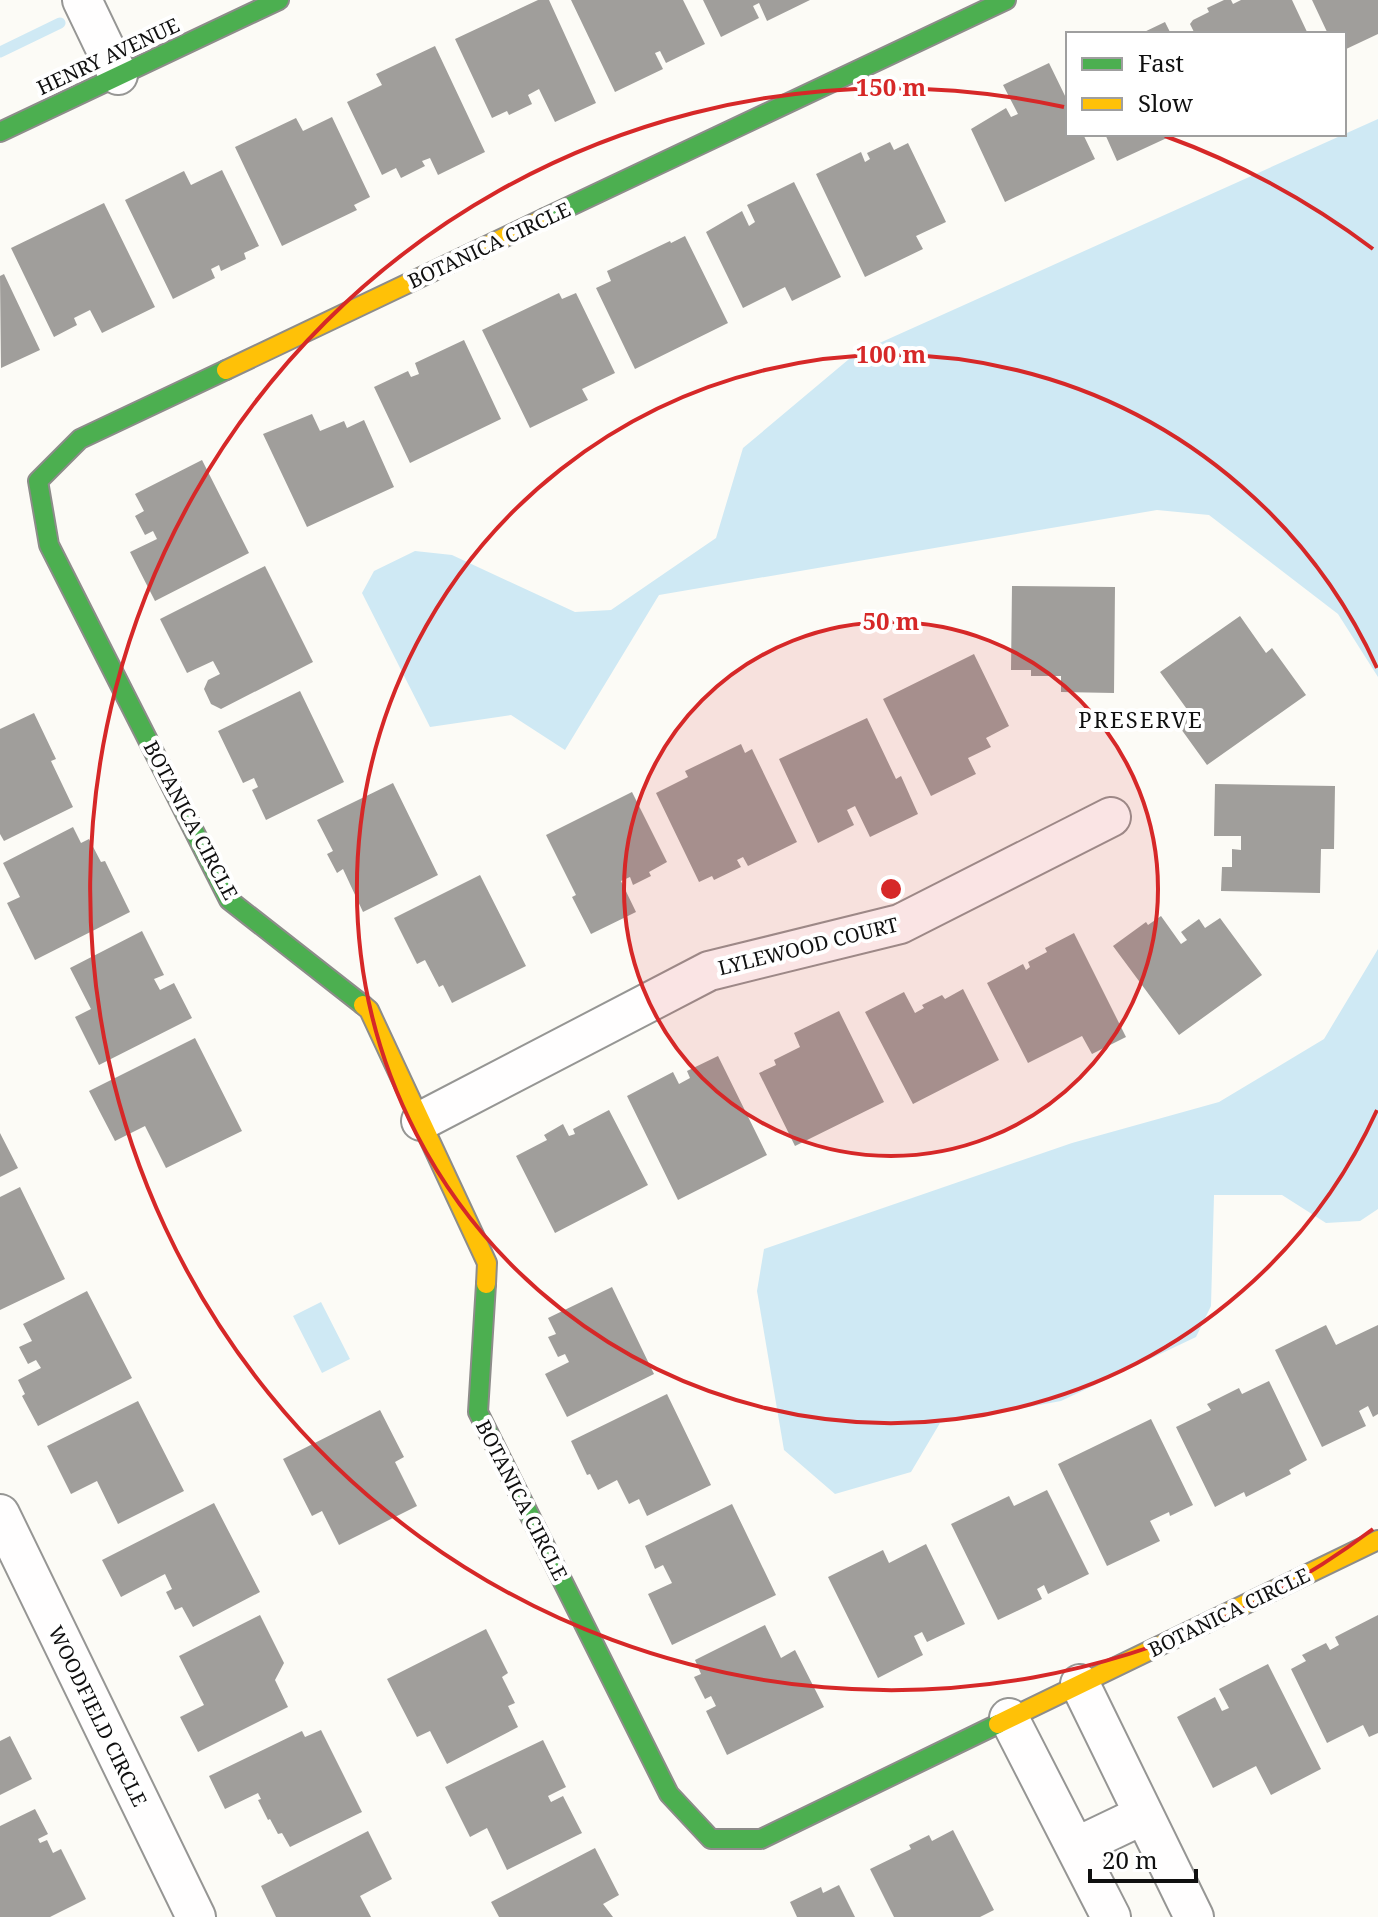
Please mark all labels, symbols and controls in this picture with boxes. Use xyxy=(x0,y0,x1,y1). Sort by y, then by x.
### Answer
street label: HENRY AVENUE xyxy=(32,11,184,101)
legend xyxy=(1066,32,1346,136)
text: Fast xyxy=(1138,46,1184,79)
text: 150 m xyxy=(856,70,927,103)
text: Slow xyxy=(1138,86,1193,119)
street label: BOTANICA CIRCLE xyxy=(403,195,575,295)
text: 100 m xyxy=(856,337,927,370)
text: 50 m xyxy=(862,604,920,637)
district label: PRESERVE xyxy=(1078,704,1204,734)
street label: BOTANICA CIRCLE xyxy=(138,736,244,904)
centre of rings xyxy=(877,875,905,903)
street label: LYLEWOOD COURT xyxy=(715,911,901,981)
street label: BOTANICA CIRCLE xyxy=(470,1415,574,1585)
street label: BOTANICA CIRCLE xyxy=(1144,1561,1314,1663)
street label: WOODFIELD CIRCLE xyxy=(42,1621,154,1811)
scale bar xyxy=(1090,1833,1196,1883)
text: 20 m xyxy=(1102,1843,1158,1876)

